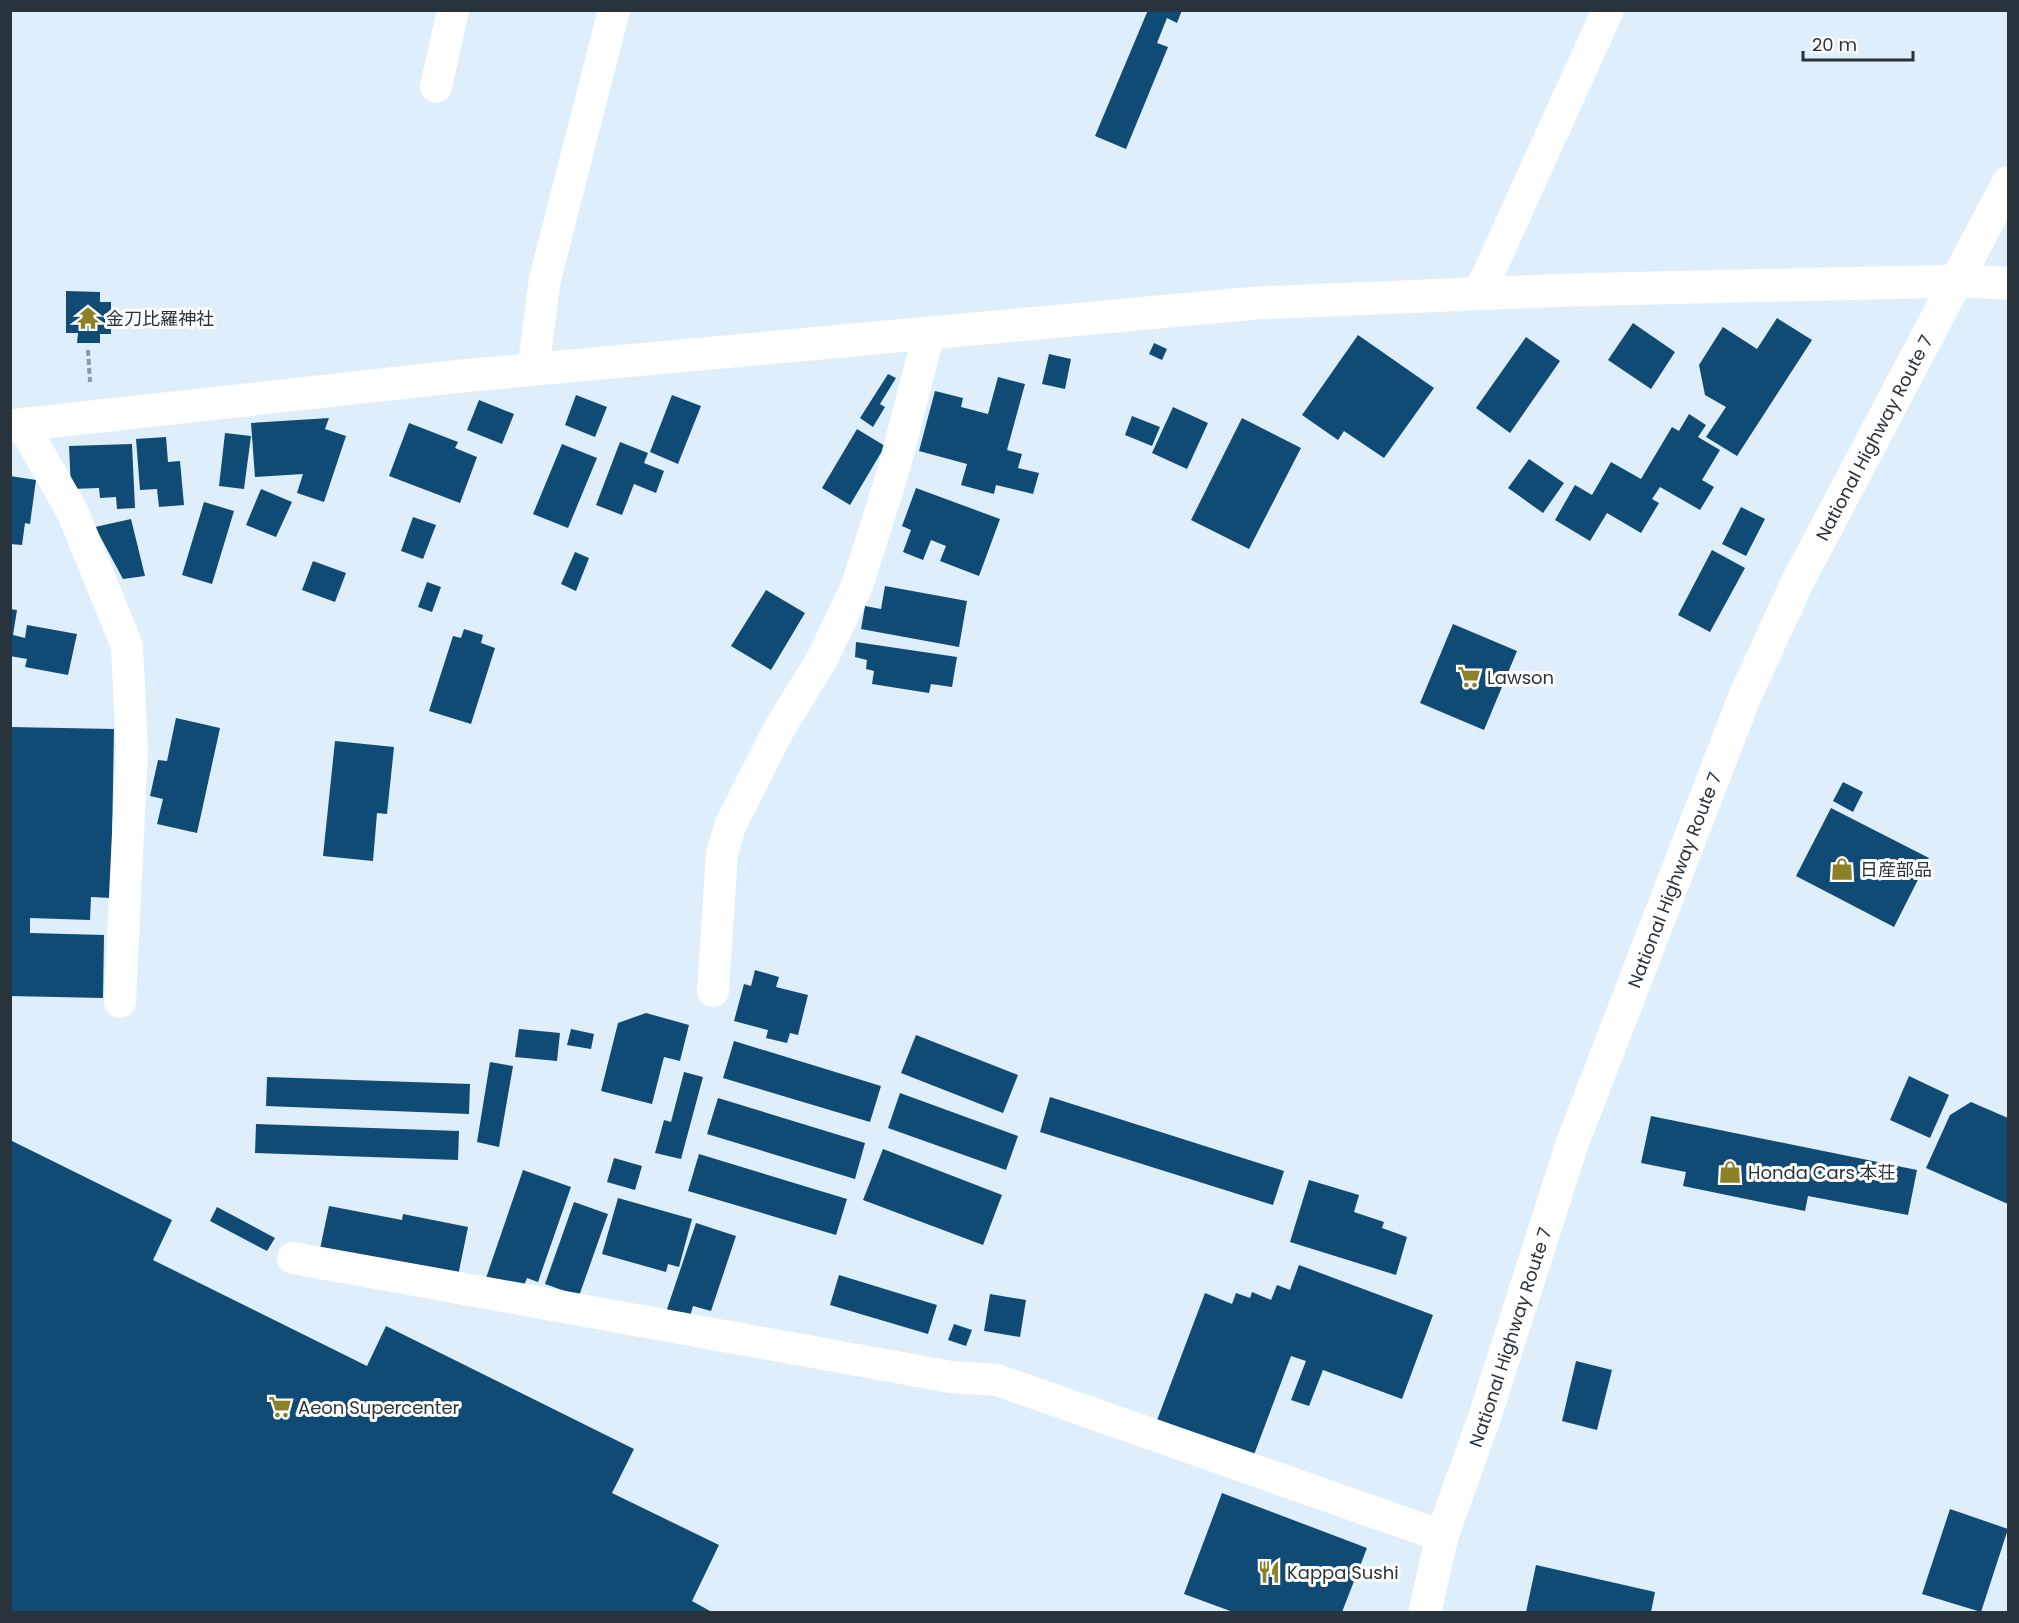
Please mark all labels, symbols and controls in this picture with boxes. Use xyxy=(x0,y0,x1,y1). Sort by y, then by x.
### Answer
scale bar xyxy=(1803,24,1912,62)
text: 20 m xyxy=(1812,32,1857,57)
temple icon: 金刀比羅神社 xyxy=(75,305,101,331)
place label: 金刀比羅神社 xyxy=(106,306,214,331)
street label: National Highway Route 7 xyxy=(1809,330,1938,545)
supermarket icon: Lawson xyxy=(1456,664,1482,690)
place label: Lawson xyxy=(1487,665,1554,690)
street label: National Highway Route 7 xyxy=(1621,768,1727,991)
shop icon: 日産部品 xyxy=(1829,856,1855,882)
place label: 日産部品 xyxy=(1860,857,1932,882)
shop icon: Honda Cars 本荘 xyxy=(1717,1159,1743,1185)
place label: Honda Cars 本荘 xyxy=(1748,1160,1896,1185)
street label: National Highway Route 7 xyxy=(1462,1224,1557,1450)
supermarket icon: Aeon Supercenter xyxy=(267,1394,293,1420)
place label: Aeon Supercenter xyxy=(298,1395,460,1420)
restaurant icon: Kappa Sushi xyxy=(1256,1559,1282,1585)
place label: Kappa Sushi xyxy=(1287,1560,1399,1585)

